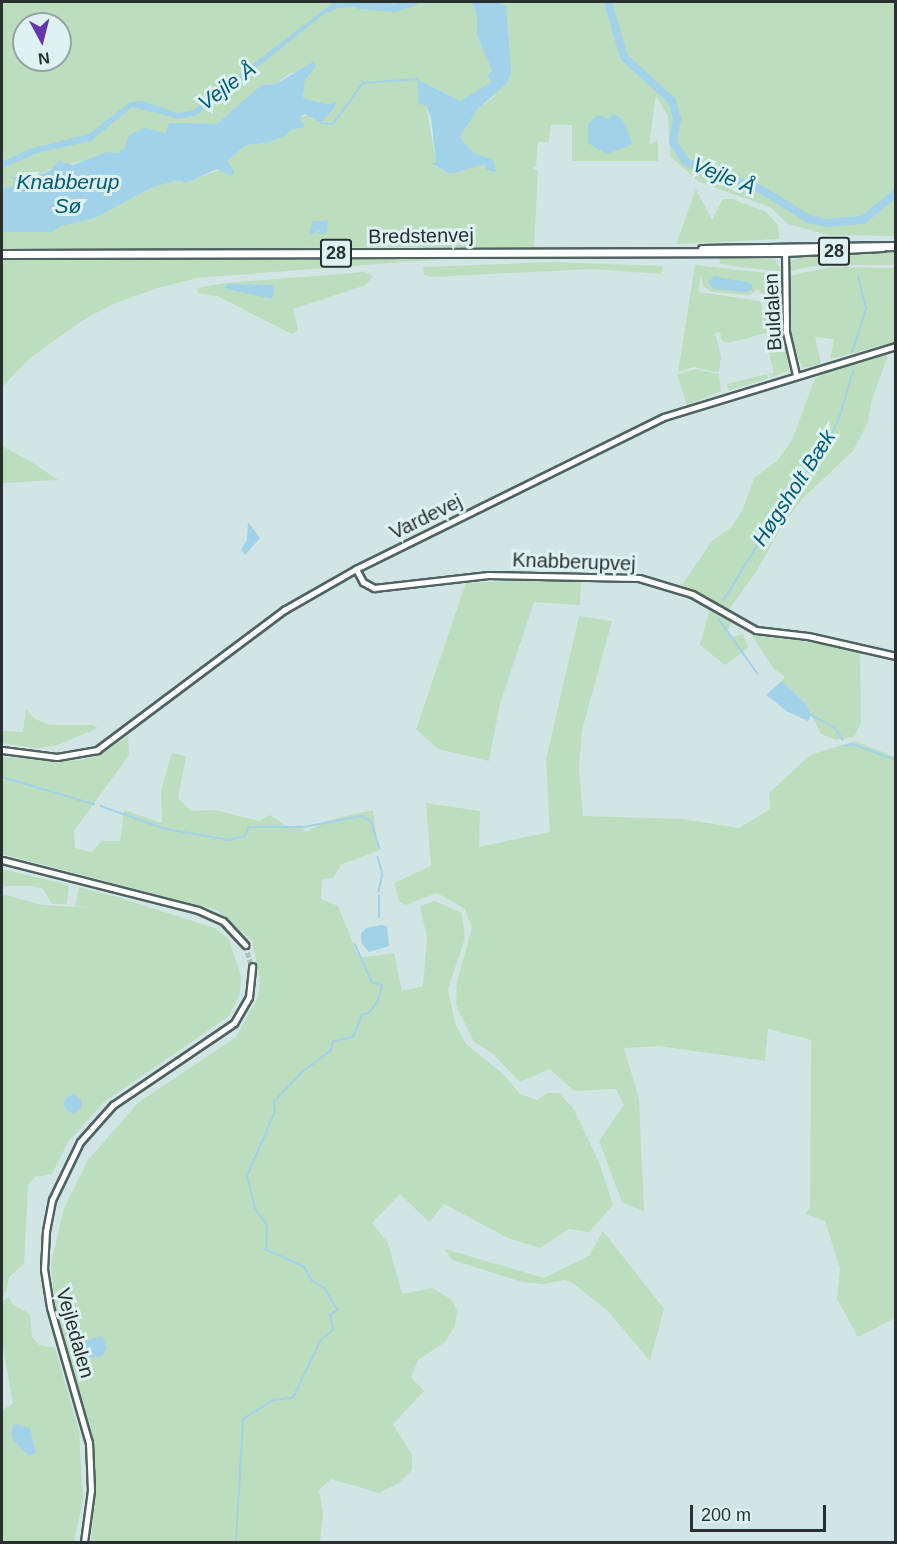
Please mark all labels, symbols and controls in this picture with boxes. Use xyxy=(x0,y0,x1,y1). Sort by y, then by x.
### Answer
north arrow xyxy=(12,12,72,72)
text: N xyxy=(37,49,51,68)
water label: Vejle Å xyxy=(193,56,261,116)
water label: Vejle Å xyxy=(689,152,759,200)
water label: Knabberup Sø xyxy=(17,169,119,219)
street label: Bredstenvej xyxy=(368,223,474,249)
road number: 28 xyxy=(818,236,850,266)
road number: 28 xyxy=(320,238,352,268)
street label: Buldalen xyxy=(759,273,787,351)
water label: Høgsholt Bæk xyxy=(747,425,841,551)
street label: Vardevej xyxy=(386,489,466,545)
street label: Knabberupvej xyxy=(512,548,636,576)
street label: Vejledalen xyxy=(51,1285,99,1381)
scale bar xyxy=(693,1493,830,1531)
text: 200 m xyxy=(701,1505,751,1525)

